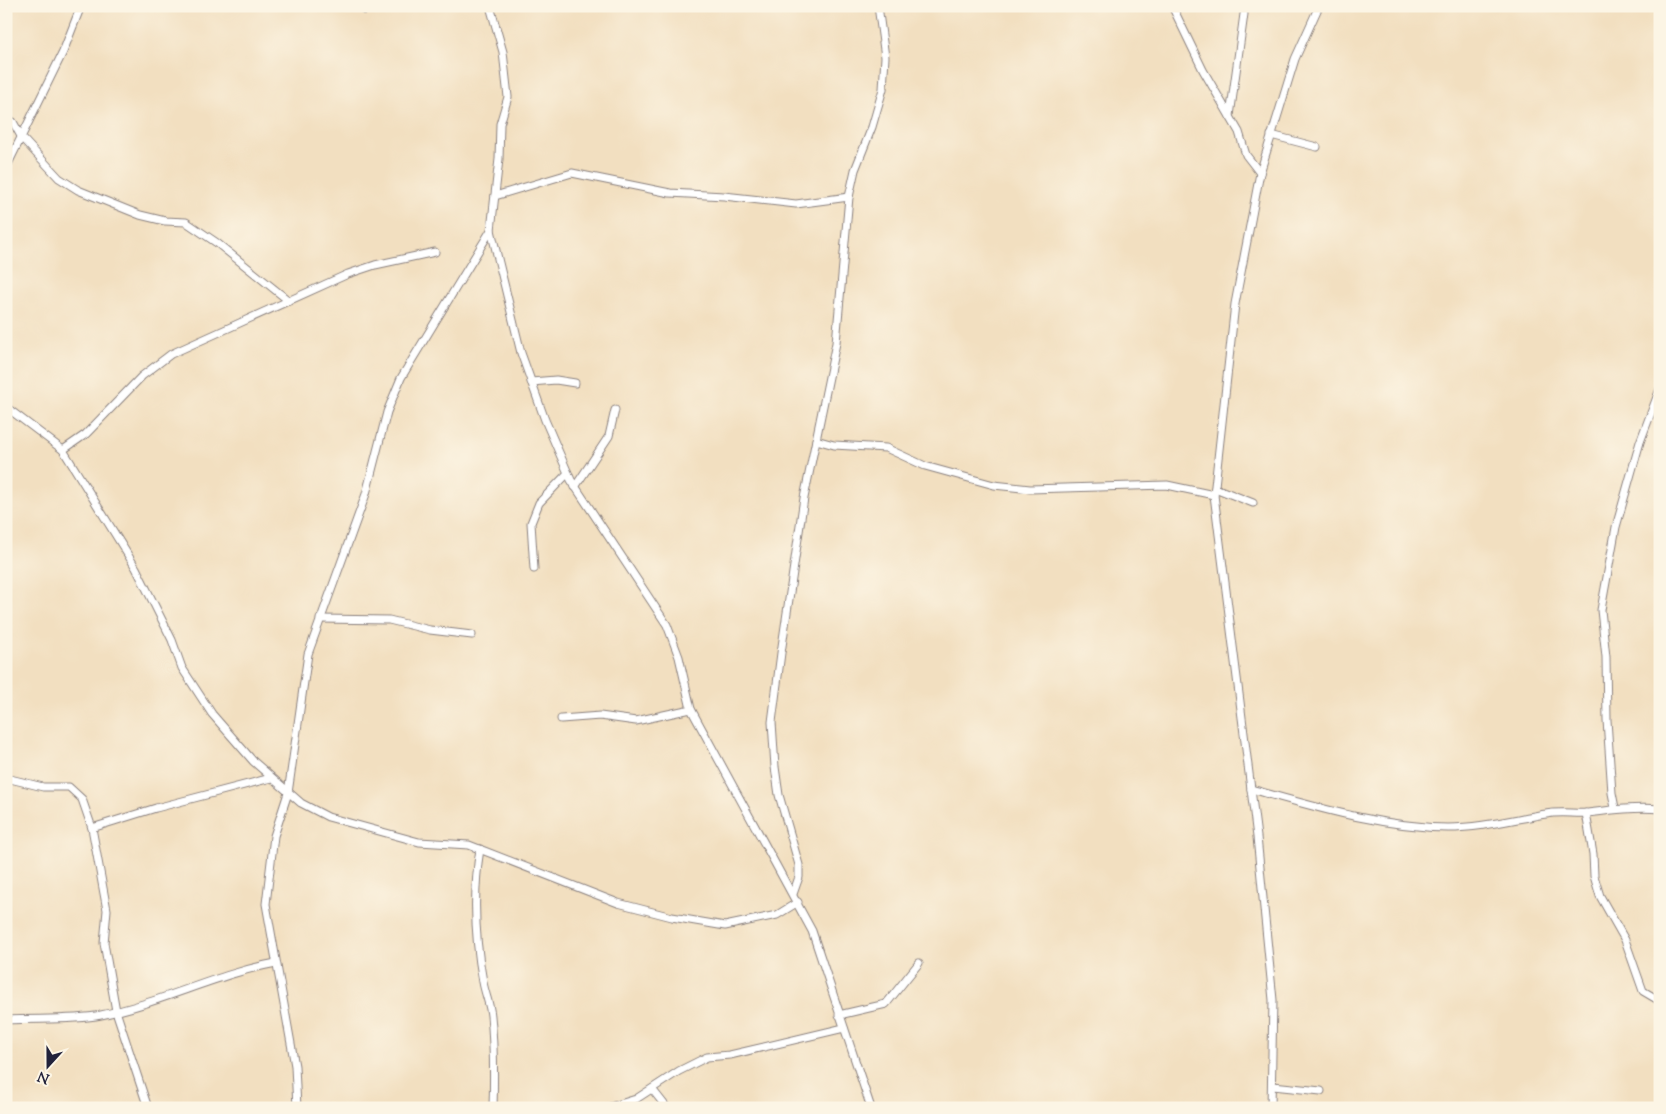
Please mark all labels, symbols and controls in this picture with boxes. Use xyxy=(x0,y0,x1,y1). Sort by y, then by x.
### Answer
north arrow xyxy=(22,1042,72,1092)
text: N xyxy=(35,1065,53,1088)

